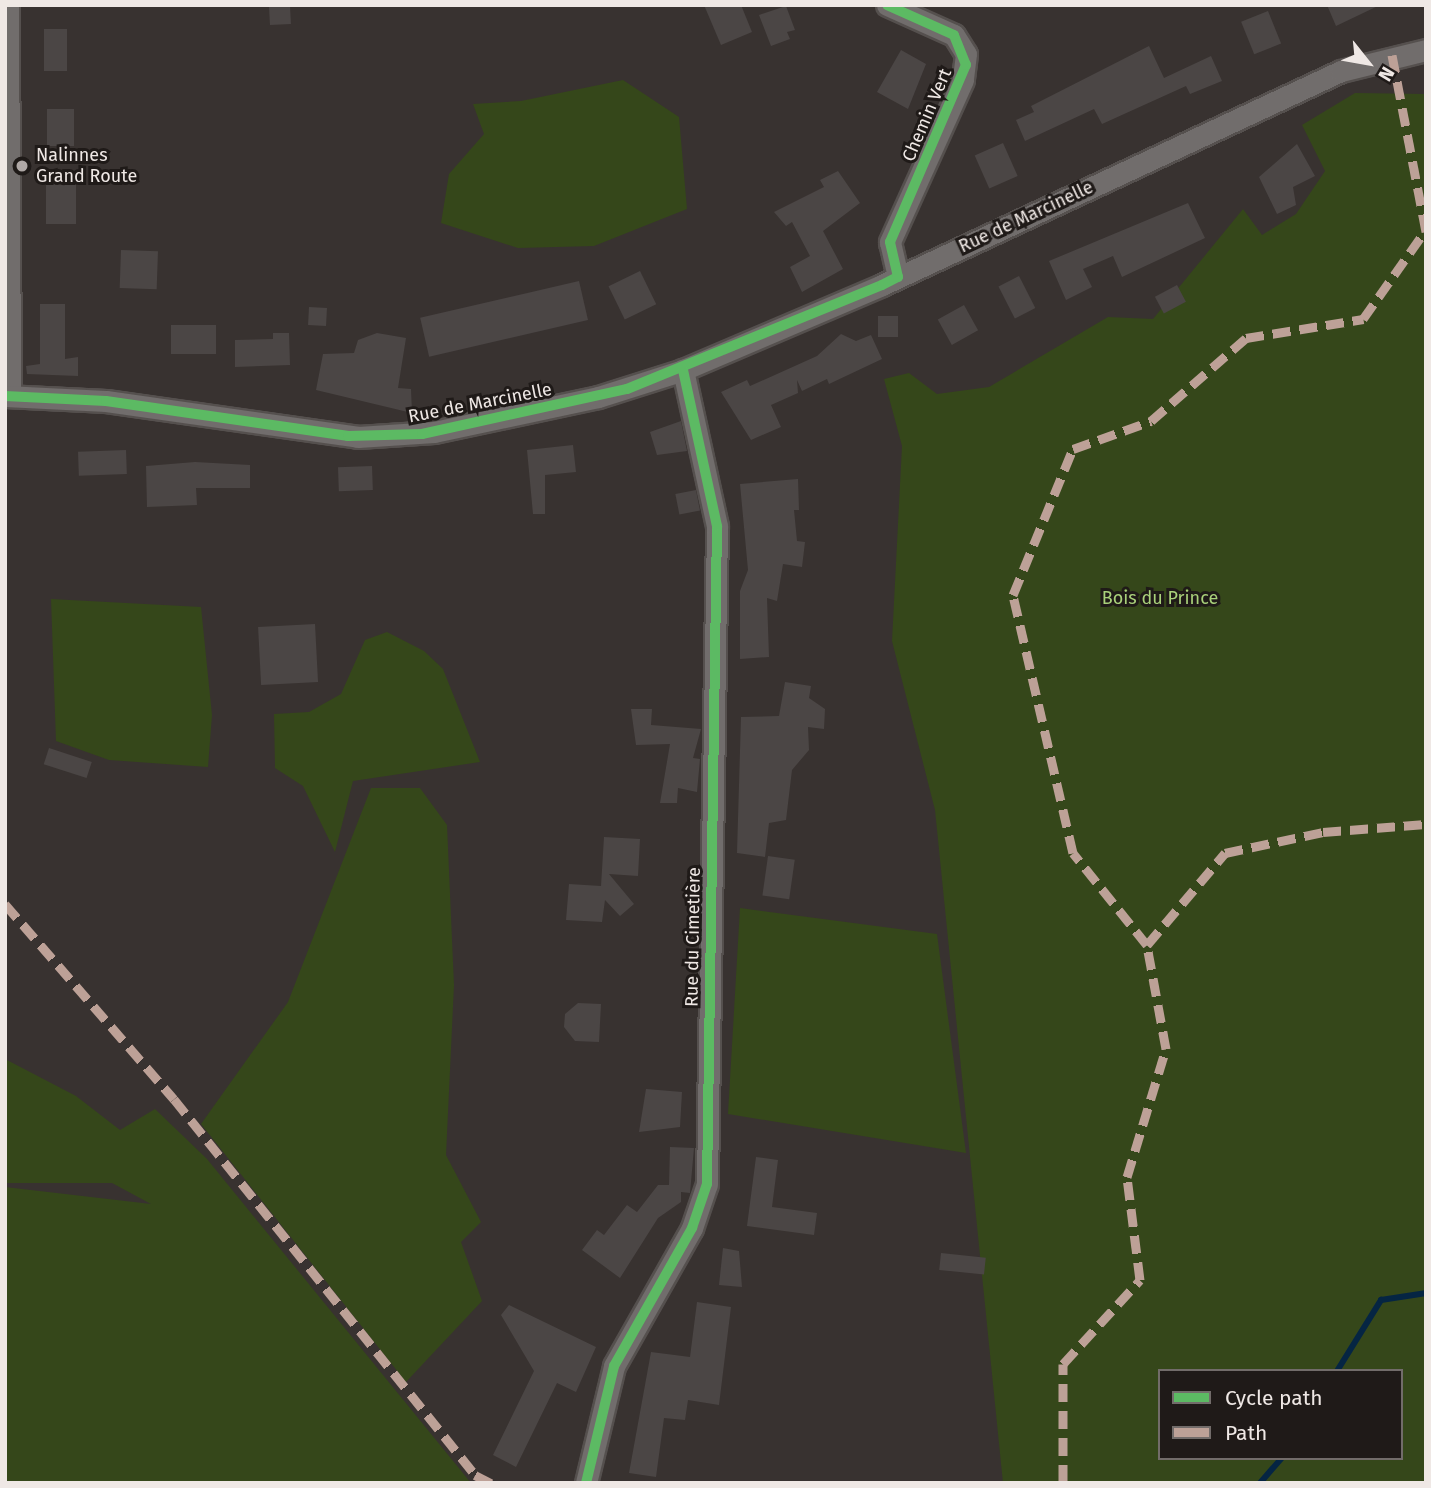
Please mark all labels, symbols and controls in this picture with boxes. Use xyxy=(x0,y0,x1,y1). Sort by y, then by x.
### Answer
north arrow xyxy=(1333,28,1403,98)
text: N xyxy=(1373,63,1400,85)
street label: Chemin Vert xyxy=(898,65,956,165)
place label: Nalinnes Grand Route xyxy=(36,145,137,188)
marker: Nalinnes Grand Route xyxy=(14,158,30,174)
street label: Rue de Marcinelle xyxy=(955,176,1097,258)
street label: Rue de Marcinelle xyxy=(406,378,554,428)
park label: Bois du Prince xyxy=(1102,587,1218,609)
street label: Rue du Cimetière xyxy=(681,867,705,1007)
legend xyxy=(1158,1369,1403,1460)
text: Cycle path xyxy=(1225,1385,1323,1411)
text: Path xyxy=(1225,1420,1267,1446)

